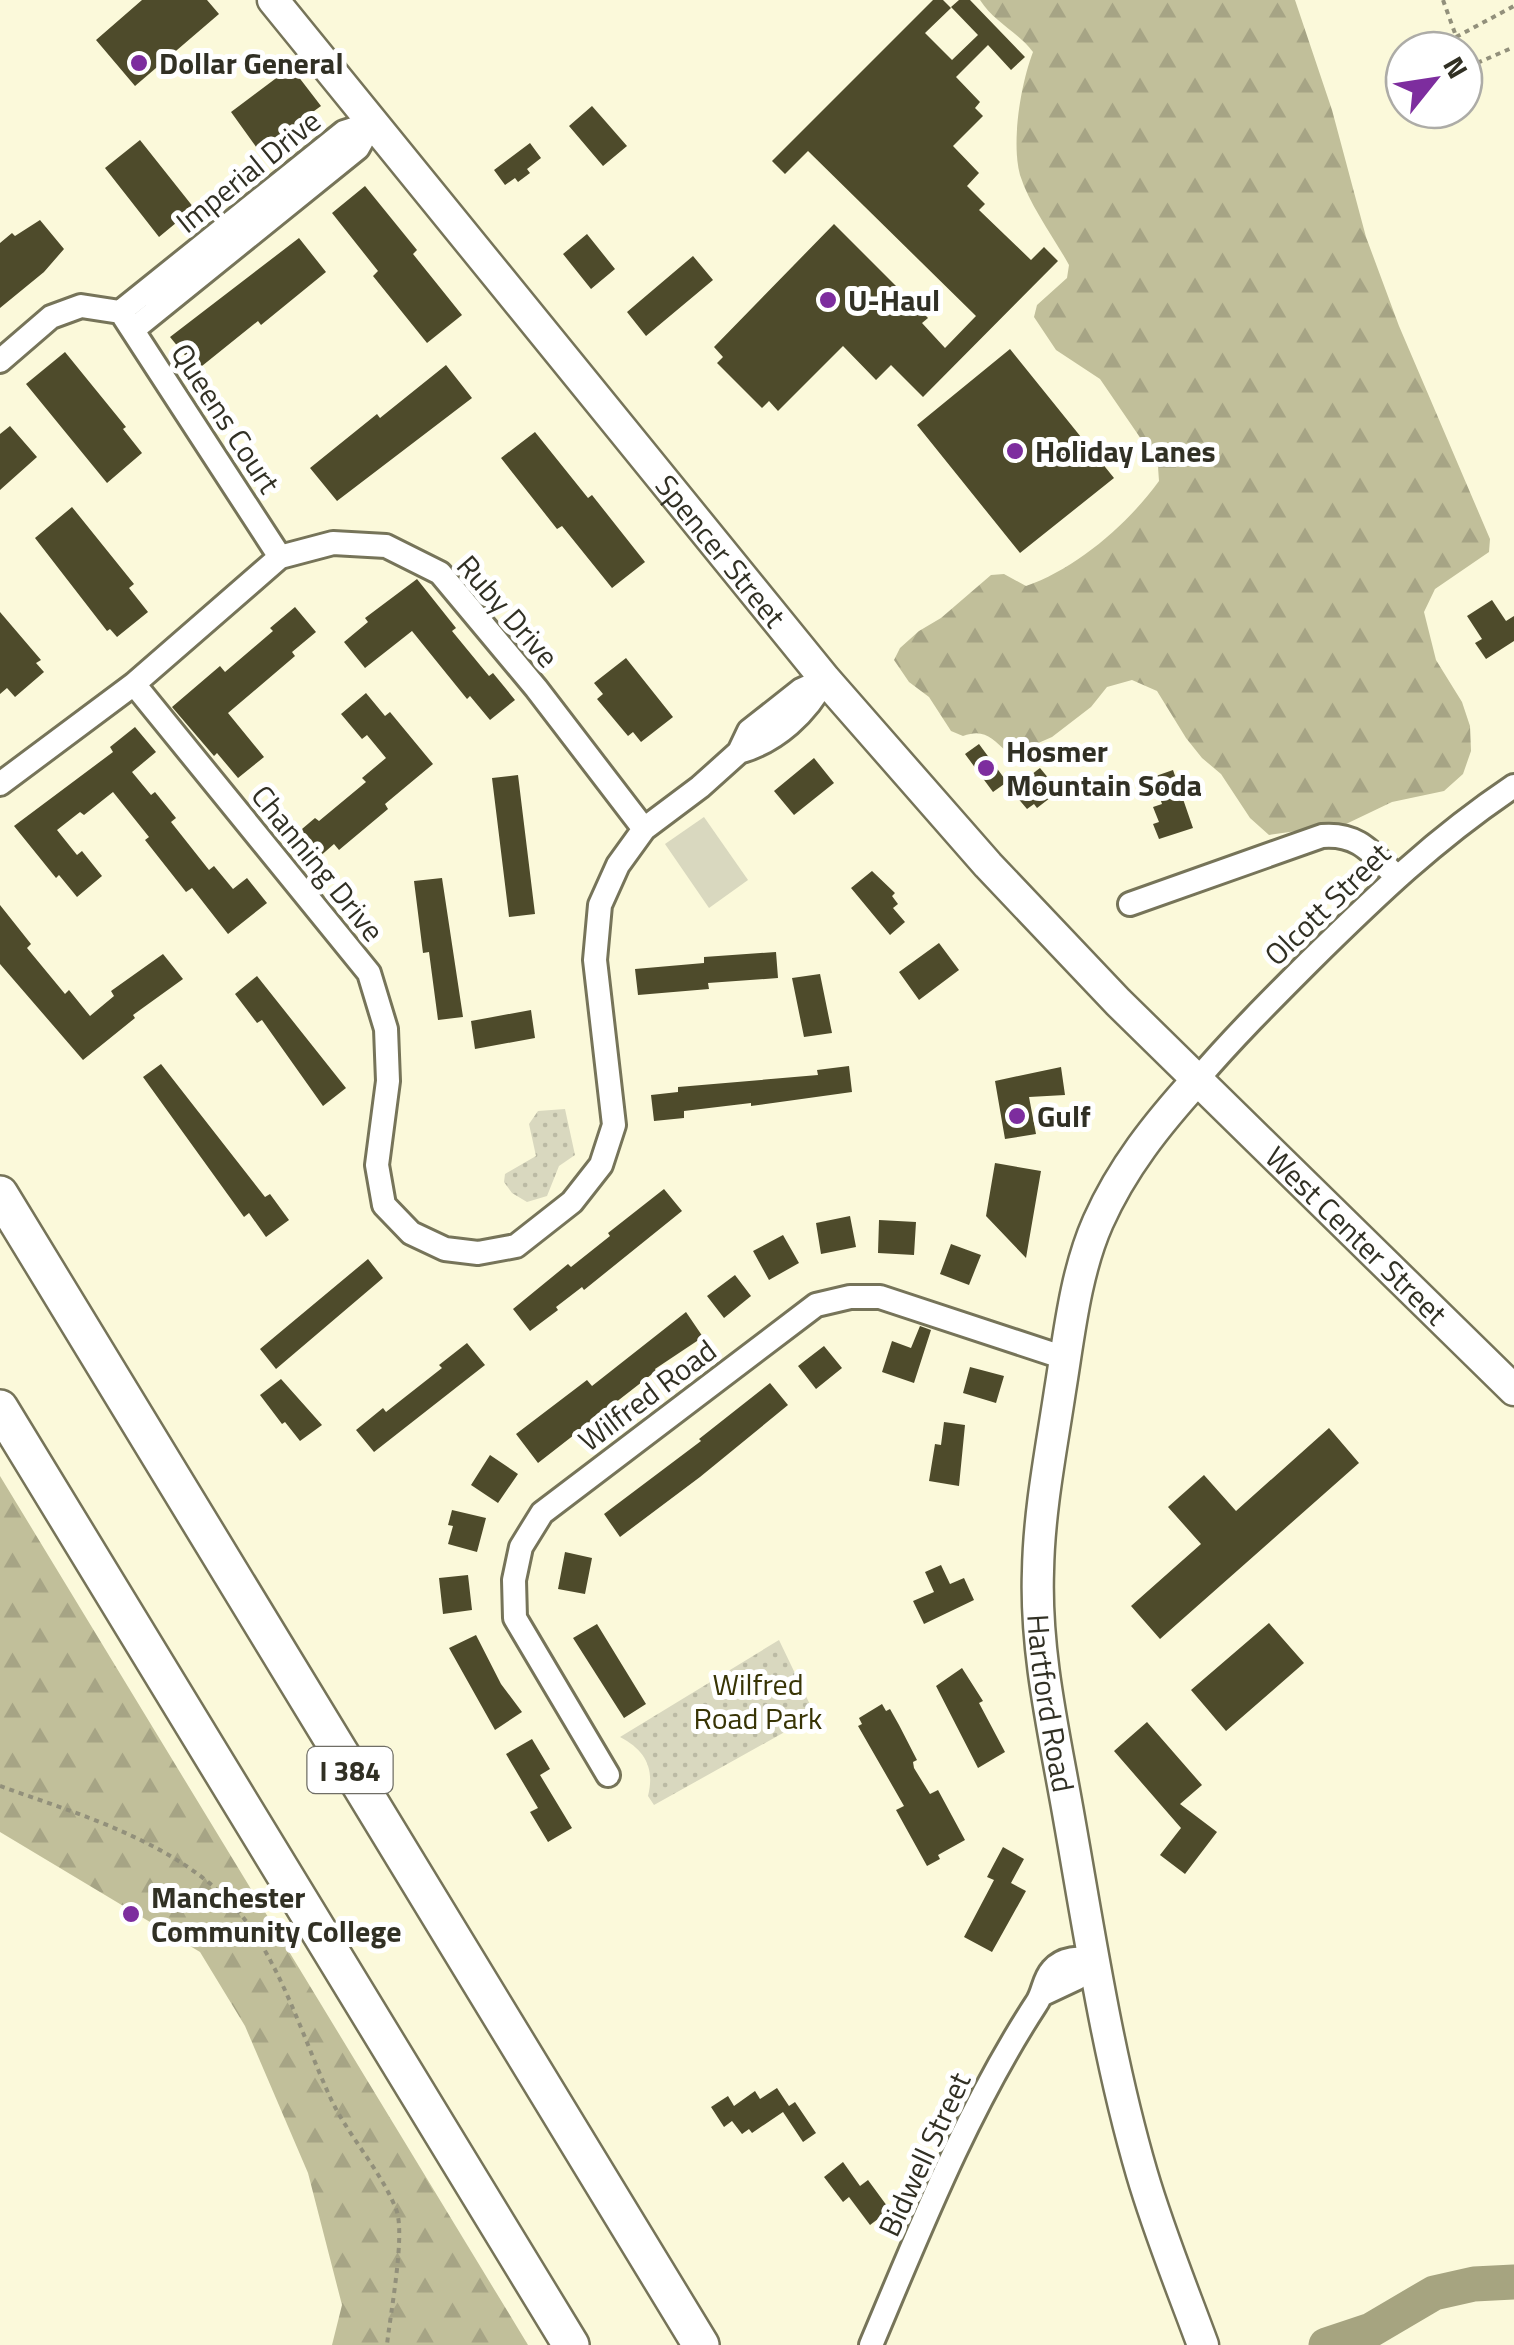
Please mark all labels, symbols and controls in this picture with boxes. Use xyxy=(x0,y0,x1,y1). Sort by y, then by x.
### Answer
north arrow xyxy=(1384,30,1484,130)
place label: Dollar General xyxy=(159,40,344,86)
text: N xyxy=(1433,48,1480,86)
marker: Dollar General xyxy=(128,52,150,74)
street label: Imperial Drive xyxy=(166,98,330,244)
place label: U-Haul xyxy=(848,277,940,323)
marker: U-Haul xyxy=(817,289,839,311)
street label: Queens Court xyxy=(160,334,292,503)
place label: Holiday Lanes xyxy=(1035,428,1216,474)
marker: Holiday Lanes xyxy=(1004,440,1026,462)
street label: Spencer Street xyxy=(644,464,798,638)
street label: Ruby Drive xyxy=(446,544,570,678)
place label: Hosmer Mountain Soda xyxy=(1006,728,1202,808)
marker: Hosmer Mountain Soda xyxy=(975,757,997,779)
street label: Channing Drive xyxy=(240,775,396,951)
street label: Olcott Street xyxy=(1253,831,1401,976)
place label: Gulf xyxy=(1037,1093,1091,1139)
marker: Gulf xyxy=(1006,1105,1028,1127)
street label: West Center Street xyxy=(1255,1135,1458,1336)
street label: Wilfred Road xyxy=(568,1328,726,1462)
street label: Hartford Road xyxy=(1015,1613,1087,1796)
park label: Wilfred Road Park xyxy=(694,1661,822,1741)
road number: I 384 xyxy=(308,1747,392,1793)
place label: Manchester Community College xyxy=(151,1874,402,1954)
marker: Manchester Community College xyxy=(120,1903,142,1925)
street label: Bidwell Street xyxy=(866,2064,982,2244)

